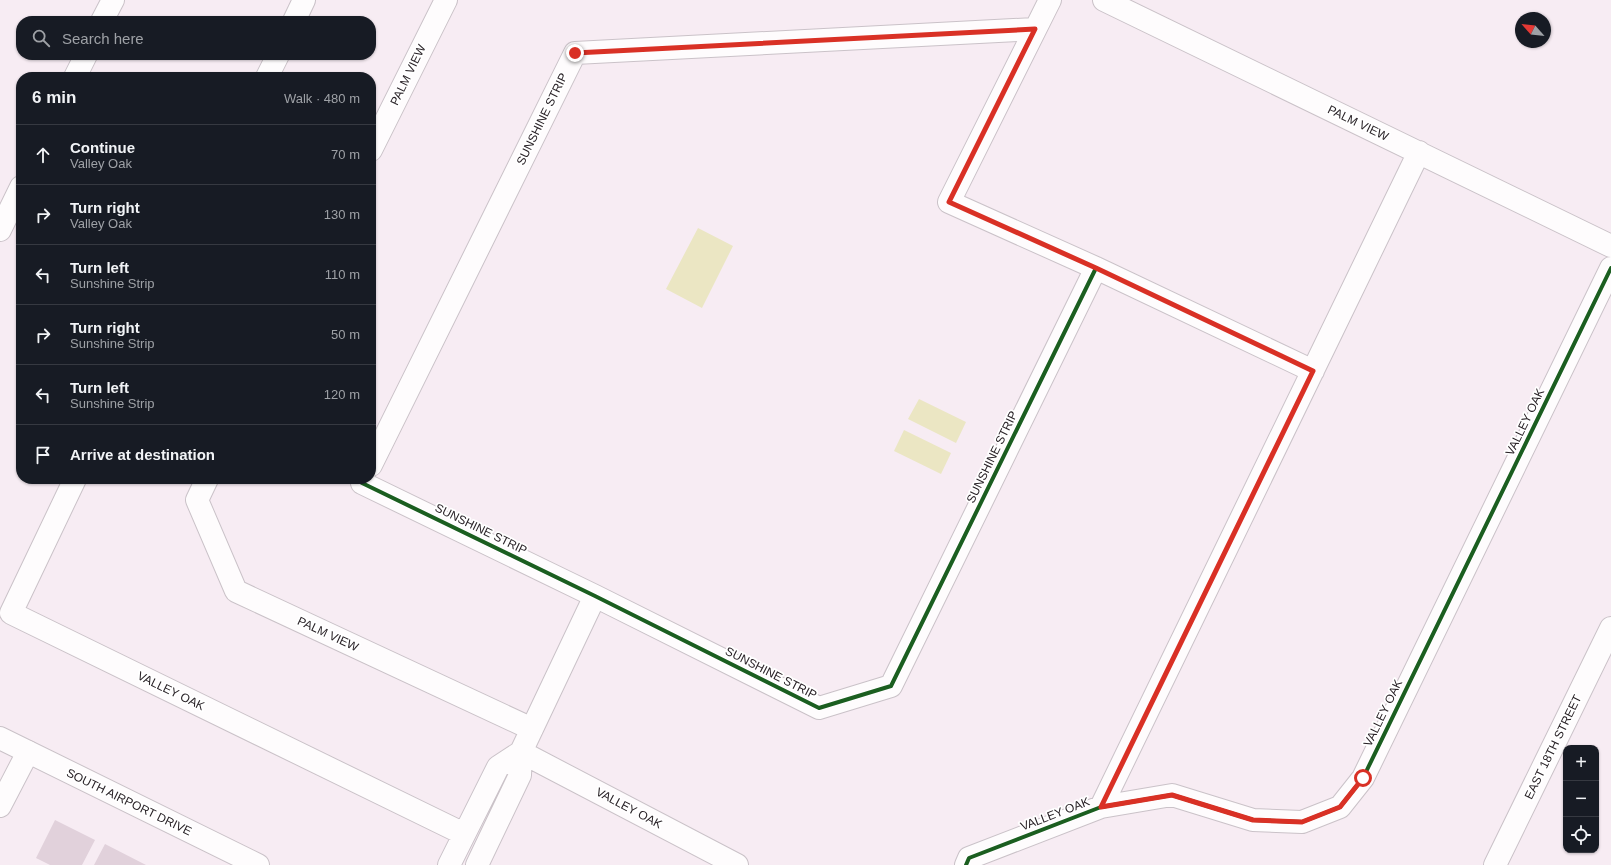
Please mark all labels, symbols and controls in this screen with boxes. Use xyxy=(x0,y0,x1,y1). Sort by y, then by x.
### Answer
north arrow xyxy=(1515,12,1551,48)
search box xyxy=(16,16,376,60)
icon: search xyxy=(30,27,52,49)
text: Search here xyxy=(62,30,144,47)
street label: PALM VIEW xyxy=(387,42,429,108)
route end xyxy=(566,44,584,62)
street label: SUNSHINE STRIP xyxy=(514,71,570,167)
text: 6 min xyxy=(32,88,76,107)
text: Walk · 480 m xyxy=(284,91,360,106)
street label: PALM VIEW xyxy=(1325,102,1391,144)
text: Continue xyxy=(70,139,135,156)
icon: ahead xyxy=(32,144,54,166)
text: 70 m xyxy=(331,147,360,162)
text: Valley Oak xyxy=(70,156,132,171)
text: Turn right xyxy=(70,199,140,216)
icon: right xyxy=(32,204,54,226)
text: 130 m xyxy=(324,207,360,222)
text: Valley Oak xyxy=(70,216,132,231)
text: Turn left xyxy=(70,259,129,276)
icon: left xyxy=(32,264,54,286)
text: 110 m xyxy=(325,267,360,282)
text: Sunshine Strip xyxy=(70,276,155,291)
text: Turn right xyxy=(70,319,140,336)
icon: right xyxy=(32,324,54,346)
text: 50 m xyxy=(331,327,360,342)
text: Sunshine Strip xyxy=(70,336,155,351)
text: Turn left xyxy=(70,379,129,396)
icon: left xyxy=(32,384,54,406)
street label: VALLEY OAK xyxy=(1503,386,1547,458)
text: 120 m xyxy=(324,387,360,402)
text: Sunshine Strip xyxy=(70,396,155,411)
street label: SUNSHINE STRIP xyxy=(964,409,1020,505)
icon: arrive xyxy=(32,444,54,466)
text: Arrive at destination xyxy=(70,446,215,463)
street label: SUNSHINE STRIP xyxy=(433,501,529,557)
street label: PALM VIEW xyxy=(295,614,361,655)
street label: SUNSHINE STRIP xyxy=(723,644,819,702)
street label: VALLEY OAK xyxy=(135,669,207,713)
street label: VALLEY OAK xyxy=(1361,677,1405,749)
street label: EAST 18TH STREET xyxy=(1522,692,1585,802)
map controls xyxy=(1563,745,1599,853)
button: + xyxy=(1563,745,1599,781)
street label: SOUTH AIRPORT DRIVE xyxy=(64,766,194,838)
route start xyxy=(1354,769,1372,787)
button: − xyxy=(1563,781,1599,817)
street label: VALLEY OAK xyxy=(594,785,664,831)
street label: VALLEY OAK xyxy=(1018,794,1092,834)
button: locate xyxy=(1563,817,1599,853)

